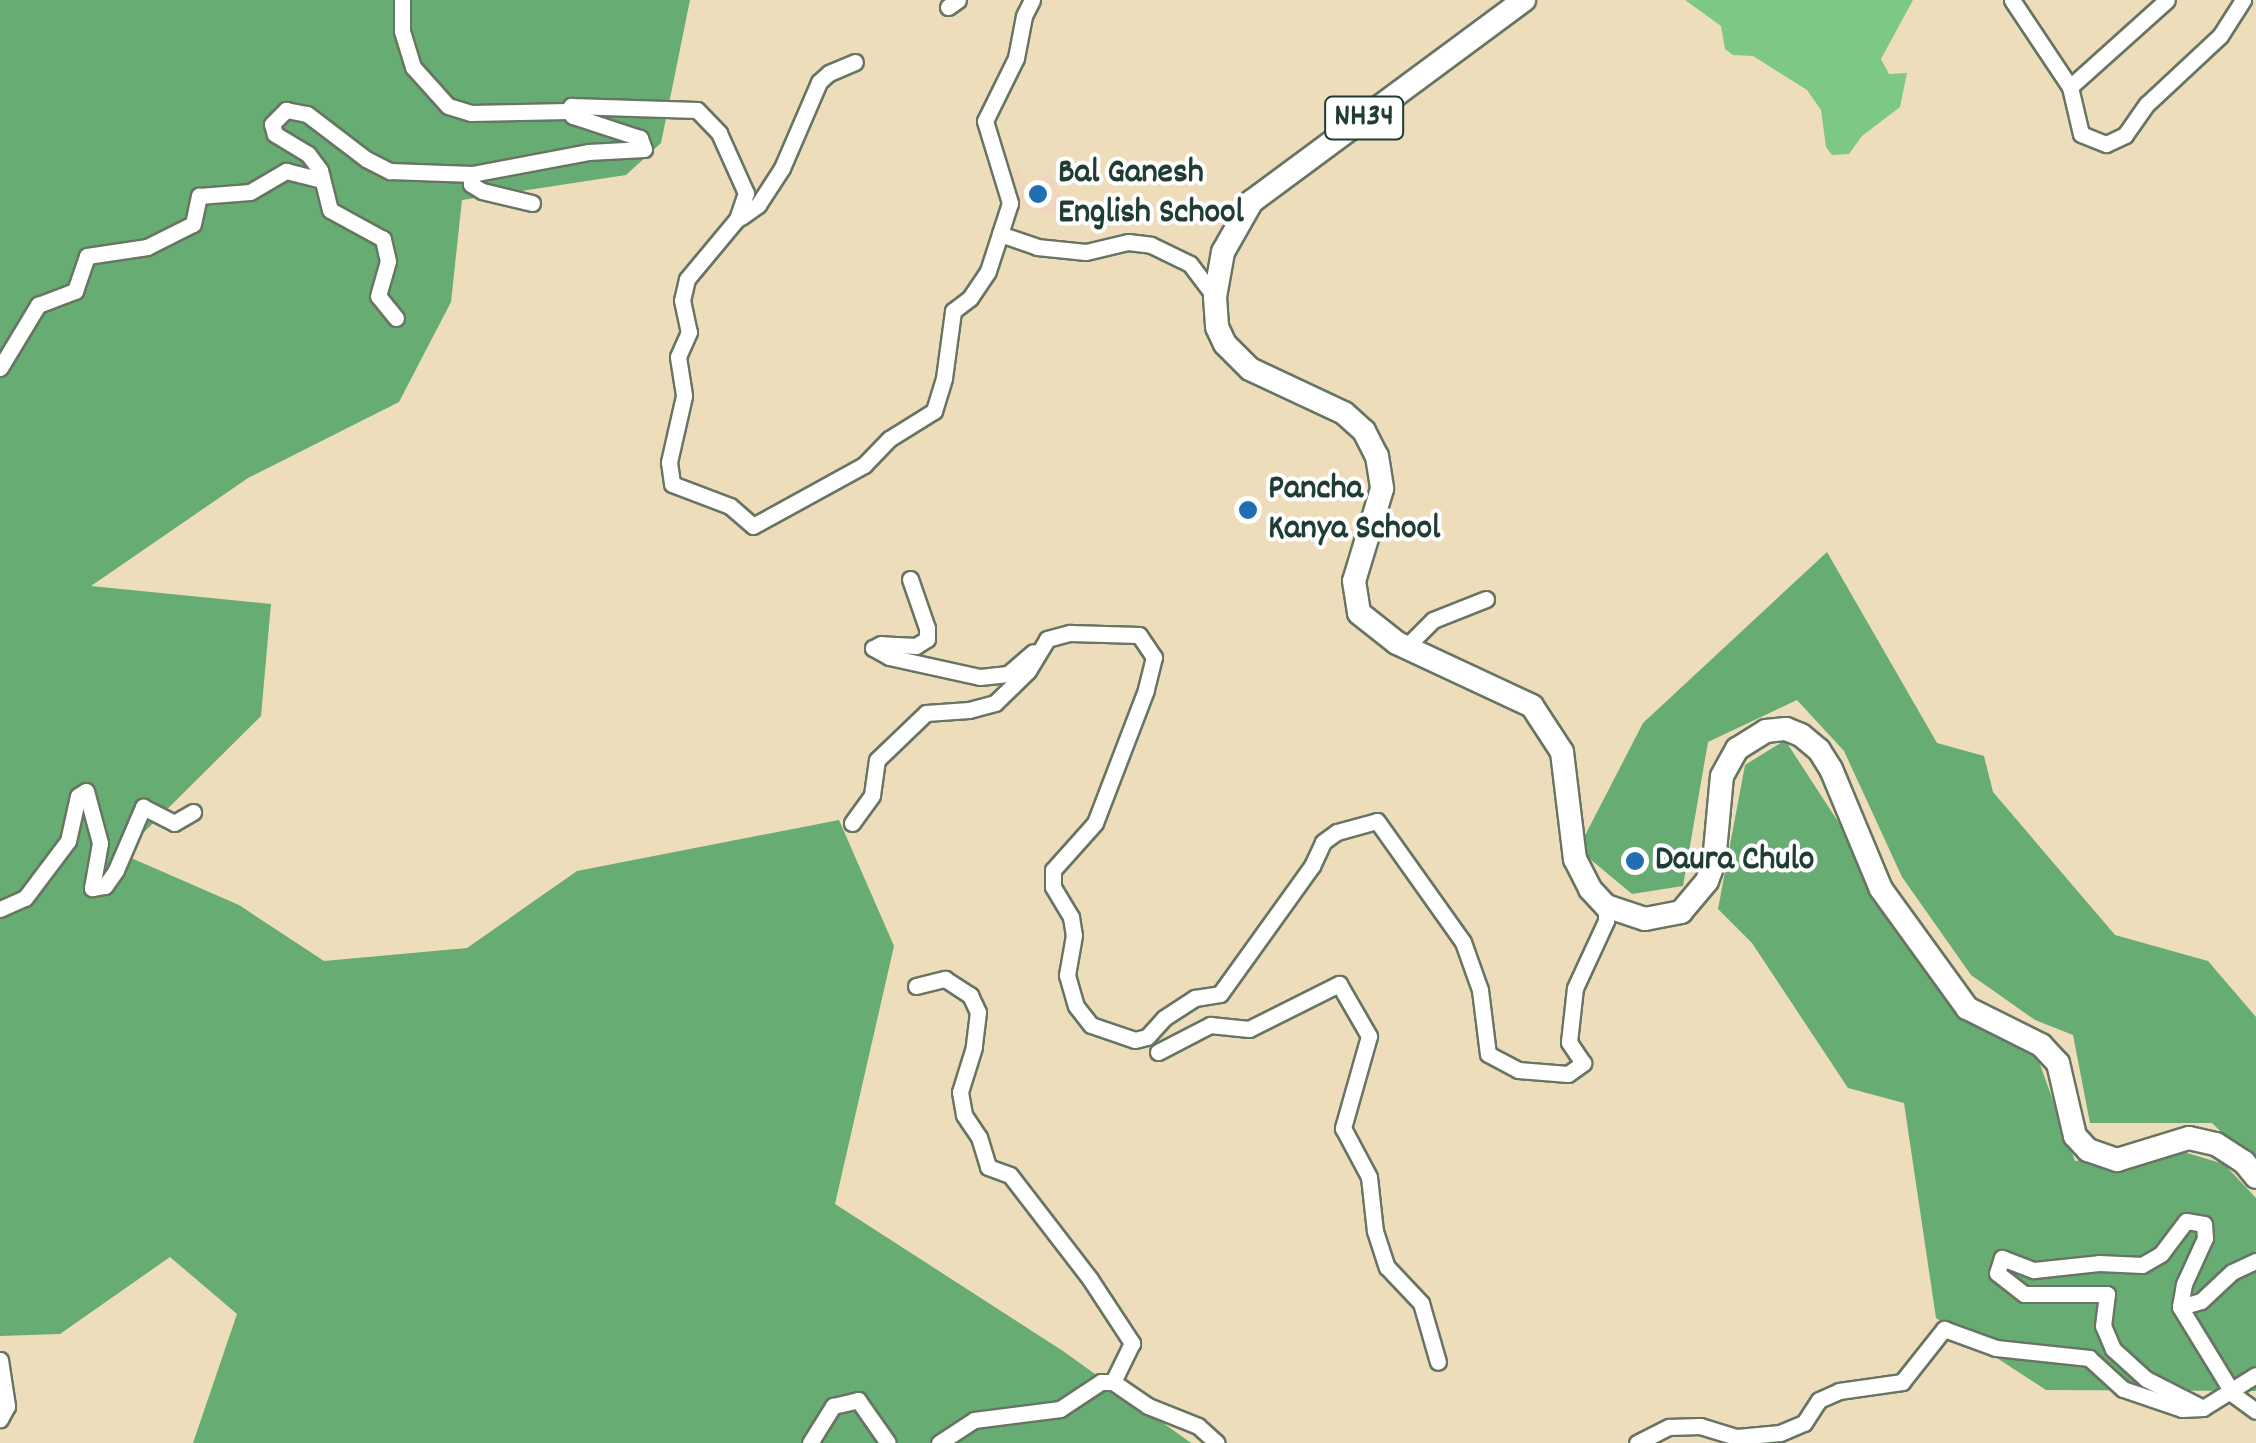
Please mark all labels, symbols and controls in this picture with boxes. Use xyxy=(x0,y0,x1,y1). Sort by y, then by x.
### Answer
road number: NH34 xyxy=(1324,91,1404,145)
place label: Bal Ganesh English School xyxy=(1058,153,1244,235)
marker: Bal Ganesh English School xyxy=(1027,183,1049,205)
place label: Pancha Kanya School xyxy=(1268,469,1440,551)
marker: Pancha Kanya School xyxy=(1237,499,1259,521)
place label: Daura Chulo xyxy=(1655,840,1814,882)
marker: Daura Chulo xyxy=(1624,850,1646,872)

